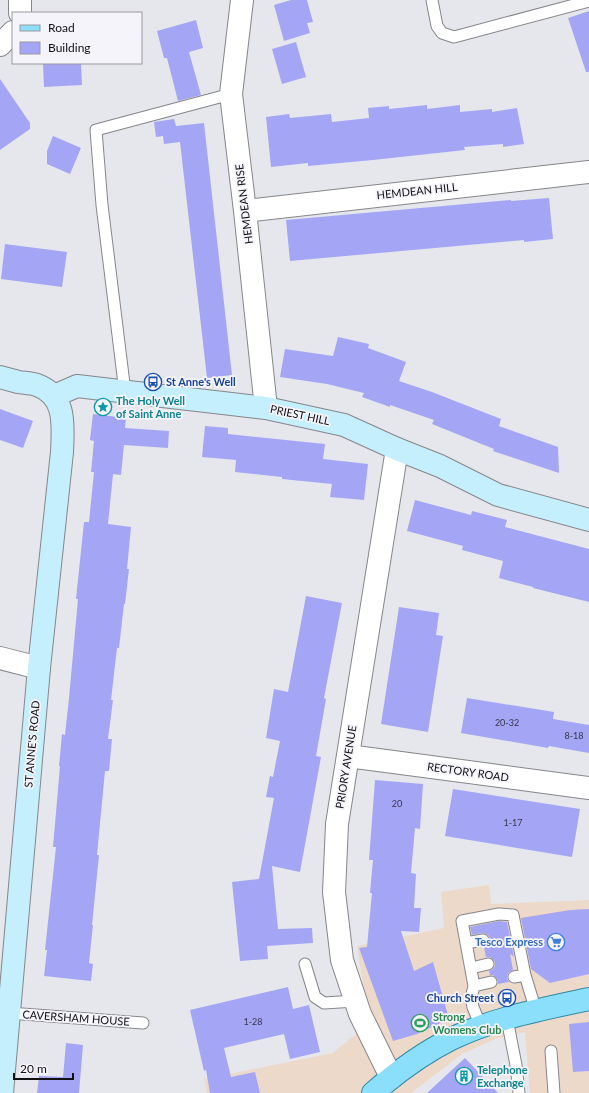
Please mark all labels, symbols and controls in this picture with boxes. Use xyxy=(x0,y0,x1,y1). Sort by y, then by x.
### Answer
legend xyxy=(12,12,142,64)
text: Road xyxy=(48,20,75,35)
text: Building xyxy=(48,40,91,55)
street label: HEMDEAN RISE xyxy=(232,163,255,245)
street label: HEMDEAN HILL xyxy=(376,180,458,201)
bus stop icon: St Anne's Well xyxy=(143,372,163,392)
place label: St Anne's Well xyxy=(166,375,236,388)
place label: The Holy Well of Saint Anne xyxy=(116,394,185,420)
place icon: The Holy Well of Saint Anne xyxy=(93,397,113,417)
street label: PRIEST HILL xyxy=(269,402,331,427)
street label: ST ANNE'S ROAD xyxy=(21,700,42,788)
house number: 20-32 xyxy=(495,717,519,728)
street label: PRIORY AVENUE xyxy=(332,724,359,810)
house number: 8-18 xyxy=(564,730,584,741)
street label: RECTORY ROAD xyxy=(426,759,510,784)
house number: 20 xyxy=(392,798,402,809)
house number: 1-17 xyxy=(503,817,523,828)
supermarket icon: Tesco Express xyxy=(546,932,566,952)
place label: Tesco Express xyxy=(475,935,543,948)
bus stop icon: Church Street xyxy=(497,988,517,1008)
place label: Church Street xyxy=(427,991,495,1004)
street label: CAVERSHAM HOUSE xyxy=(22,1007,130,1028)
place label: Strong Womens Club xyxy=(433,1010,501,1036)
sports icon: Strong Womens Club xyxy=(410,1013,430,1033)
house number: 1-28 xyxy=(243,1016,263,1027)
scale bar xyxy=(14,1055,73,1081)
text: 20 m xyxy=(20,1061,47,1076)
place label: Telephone Exchange xyxy=(477,1063,528,1089)
building icon: Telephone Exchange xyxy=(454,1066,474,1086)

